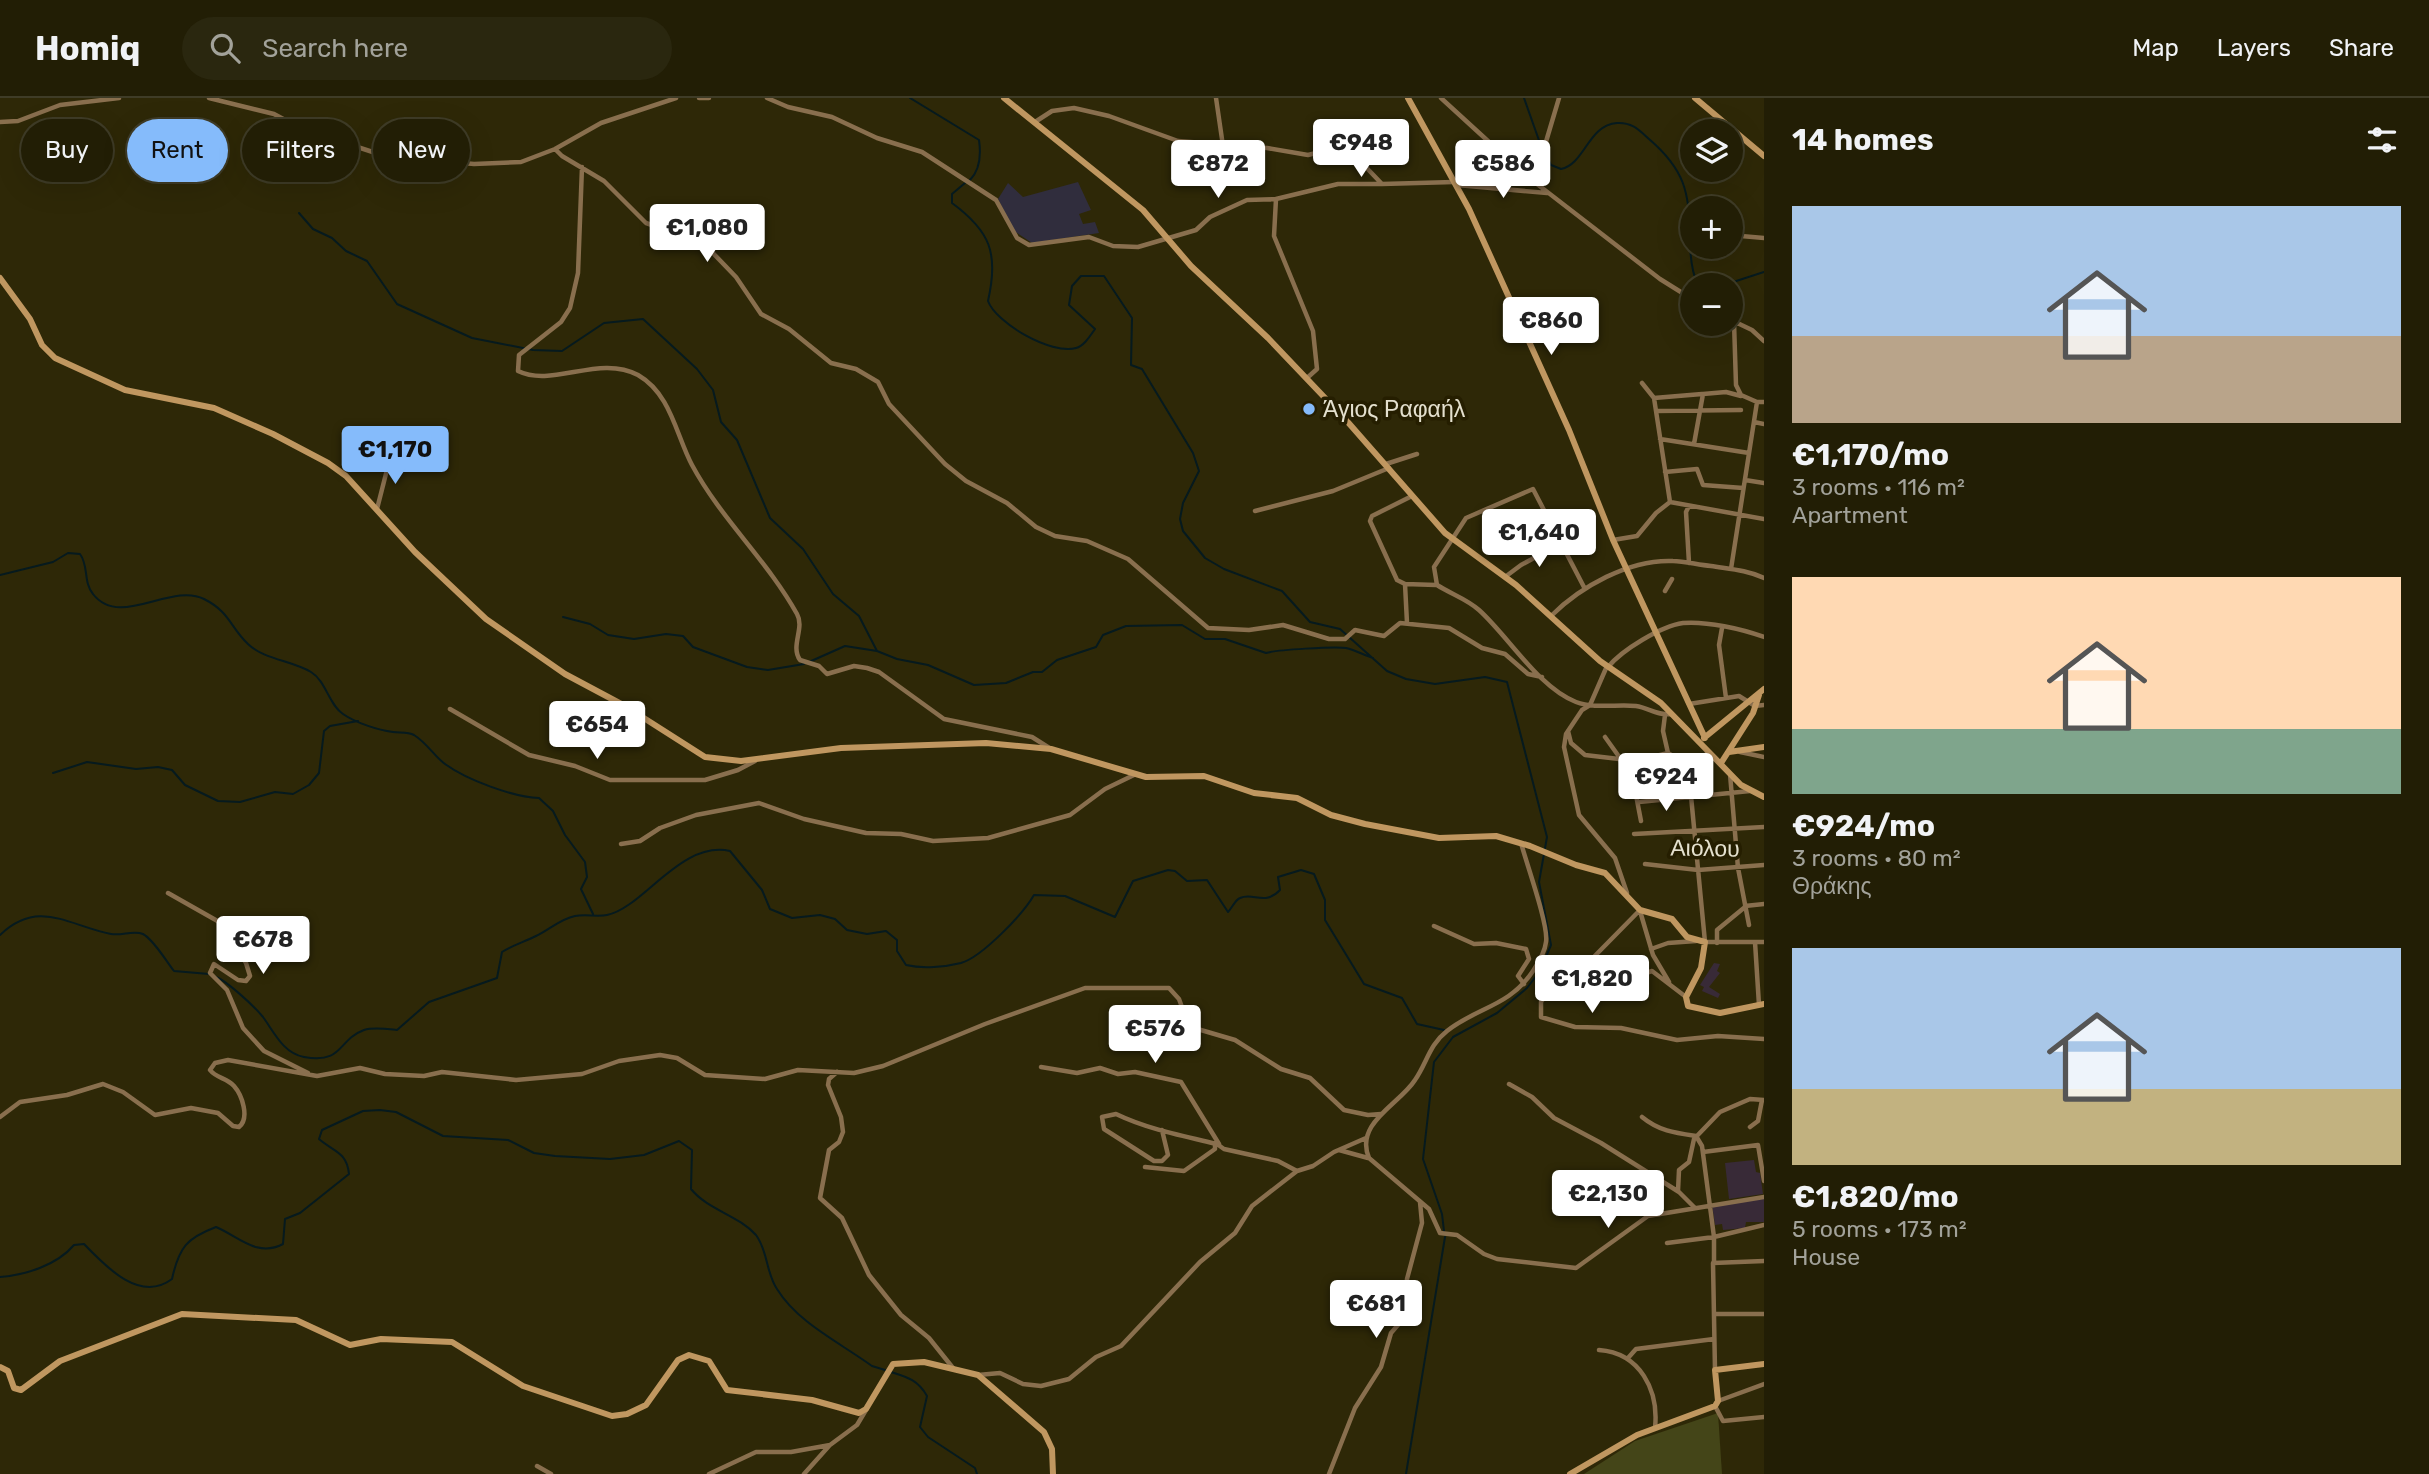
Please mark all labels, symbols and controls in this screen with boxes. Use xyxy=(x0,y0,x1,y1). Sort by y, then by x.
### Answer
search box xyxy=(182,17,672,80)
text: Homiq xyxy=(35,29,140,68)
icon: search xyxy=(206,29,244,67)
text: Search here xyxy=(262,33,408,64)
text: Map xyxy=(2132,34,2179,62)
text: Layers xyxy=(2217,34,2291,62)
text: Share xyxy=(2329,34,2394,62)
chip: Buy xyxy=(21,119,113,182)
chip: Rent xyxy=(127,119,228,182)
chip: Filters xyxy=(242,119,359,182)
chip: New xyxy=(373,119,470,182)
map controls xyxy=(1680,119,1743,336)
button: layers xyxy=(1680,119,1743,182)
pin: €948 xyxy=(1320,120,1402,179)
icon: filters xyxy=(2363,121,2401,159)
text: 14 homes xyxy=(1792,122,1934,158)
text: €948 xyxy=(1329,128,1393,156)
pin: €872 xyxy=(1177,140,1259,200)
pin: €586 xyxy=(1462,140,1544,200)
text: €872 xyxy=(1187,149,1249,177)
text: €586 xyxy=(1471,149,1535,177)
button: + xyxy=(1680,196,1743,259)
pin: €1,080 xyxy=(650,204,764,264)
text: €1,080 xyxy=(666,213,748,241)
icon: home xyxy=(2034,252,2160,378)
button: − xyxy=(1680,273,1743,336)
pin: €860 xyxy=(1510,298,1592,357)
text: €860 xyxy=(1519,306,1583,334)
place label: Άγιος Ραφαήλ xyxy=(1323,395,1466,423)
marker: Άγιος Ραφαήλ xyxy=(1301,401,1317,417)
pin: €1,170 xyxy=(338,426,452,486)
text: €1,170 xyxy=(358,435,432,463)
text: €1,170/mo xyxy=(1792,437,1949,473)
text: 3 rooms · 116 m² xyxy=(1792,473,1965,501)
text: Apartment xyxy=(1792,501,1908,529)
pin: €1,640 xyxy=(1482,510,1596,569)
text: €1,640 xyxy=(1498,518,1580,546)
icon: home xyxy=(2034,623,2160,749)
pin: €654 xyxy=(556,702,638,761)
text: €654 xyxy=(565,710,629,738)
pin: €924 xyxy=(1625,754,1707,813)
text: €924 xyxy=(1634,762,1698,790)
text: €924/mo xyxy=(1792,808,1935,844)
street label: Αιόλου xyxy=(1670,833,1740,863)
text: 3 rooms · 80 m² xyxy=(1792,844,1961,872)
text: Θράκης xyxy=(1792,872,1872,900)
pin: €678 xyxy=(222,916,304,976)
text: €678 xyxy=(232,925,294,953)
pin: €1,820 xyxy=(1535,956,1649,1015)
text: €1,820 xyxy=(1551,964,1633,992)
icon: home xyxy=(2034,994,2160,1120)
pin: €576 xyxy=(1114,1006,1196,1065)
text: €576 xyxy=(1125,1014,1185,1042)
pin: €2,130 xyxy=(1551,1170,1665,1230)
text: €2,130 xyxy=(1568,1179,1648,1207)
text: €1,820/mo xyxy=(1792,1179,1959,1215)
text: 5 rooms · 173 m² xyxy=(1792,1215,1967,1243)
text: House xyxy=(1792,1243,1860,1271)
pin: €681 xyxy=(1335,1280,1417,1340)
text: €681 xyxy=(1346,1289,1406,1317)

